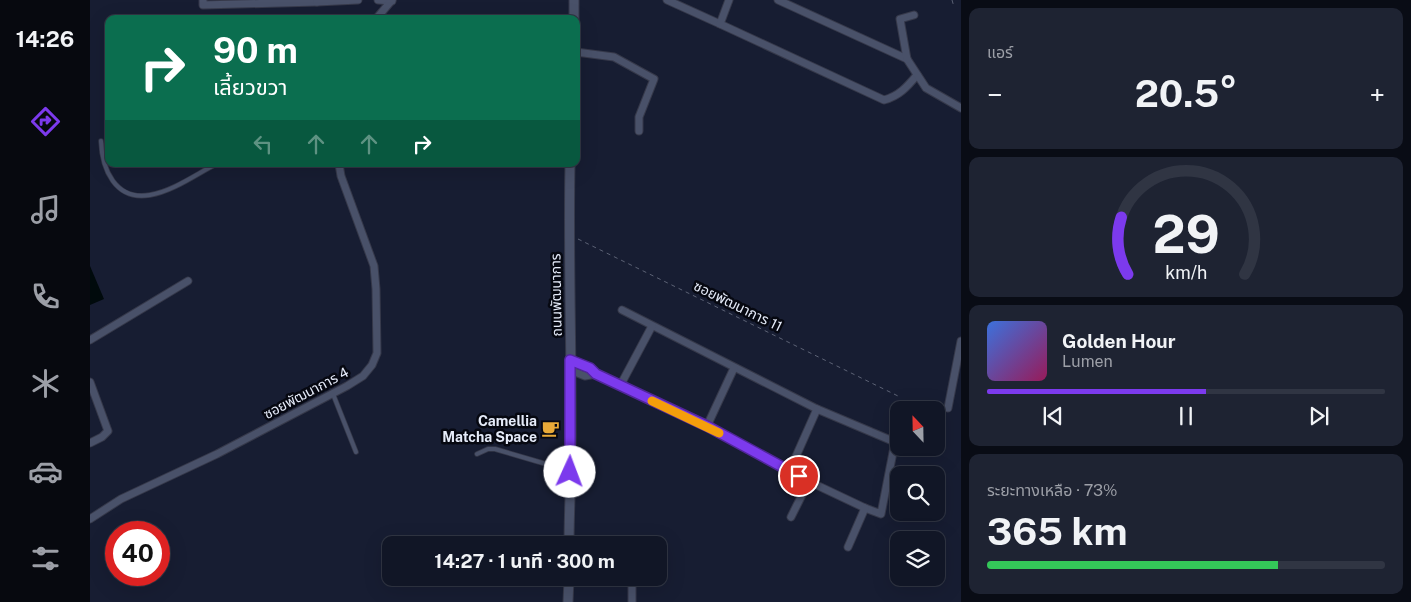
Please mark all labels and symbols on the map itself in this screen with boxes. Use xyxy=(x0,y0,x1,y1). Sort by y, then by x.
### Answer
street label: ถนนพัฒนาการ xyxy=(547,253,565,337)
street label: ซอยพัฒนาการ 11 xyxy=(691,278,785,334)
street label: ซอยพัฒนาการ 4 xyxy=(261,364,351,422)
north arrow xyxy=(890,401,945,456)
place label: Camellia Matcha Space xyxy=(442,413,537,445)
cafe icon: Camellia Matcha Space xyxy=(541,419,561,439)
position arrow xyxy=(543,445,595,497)
pin xyxy=(778,455,820,497)
speed limit sign: 40 xyxy=(105,521,170,586)

